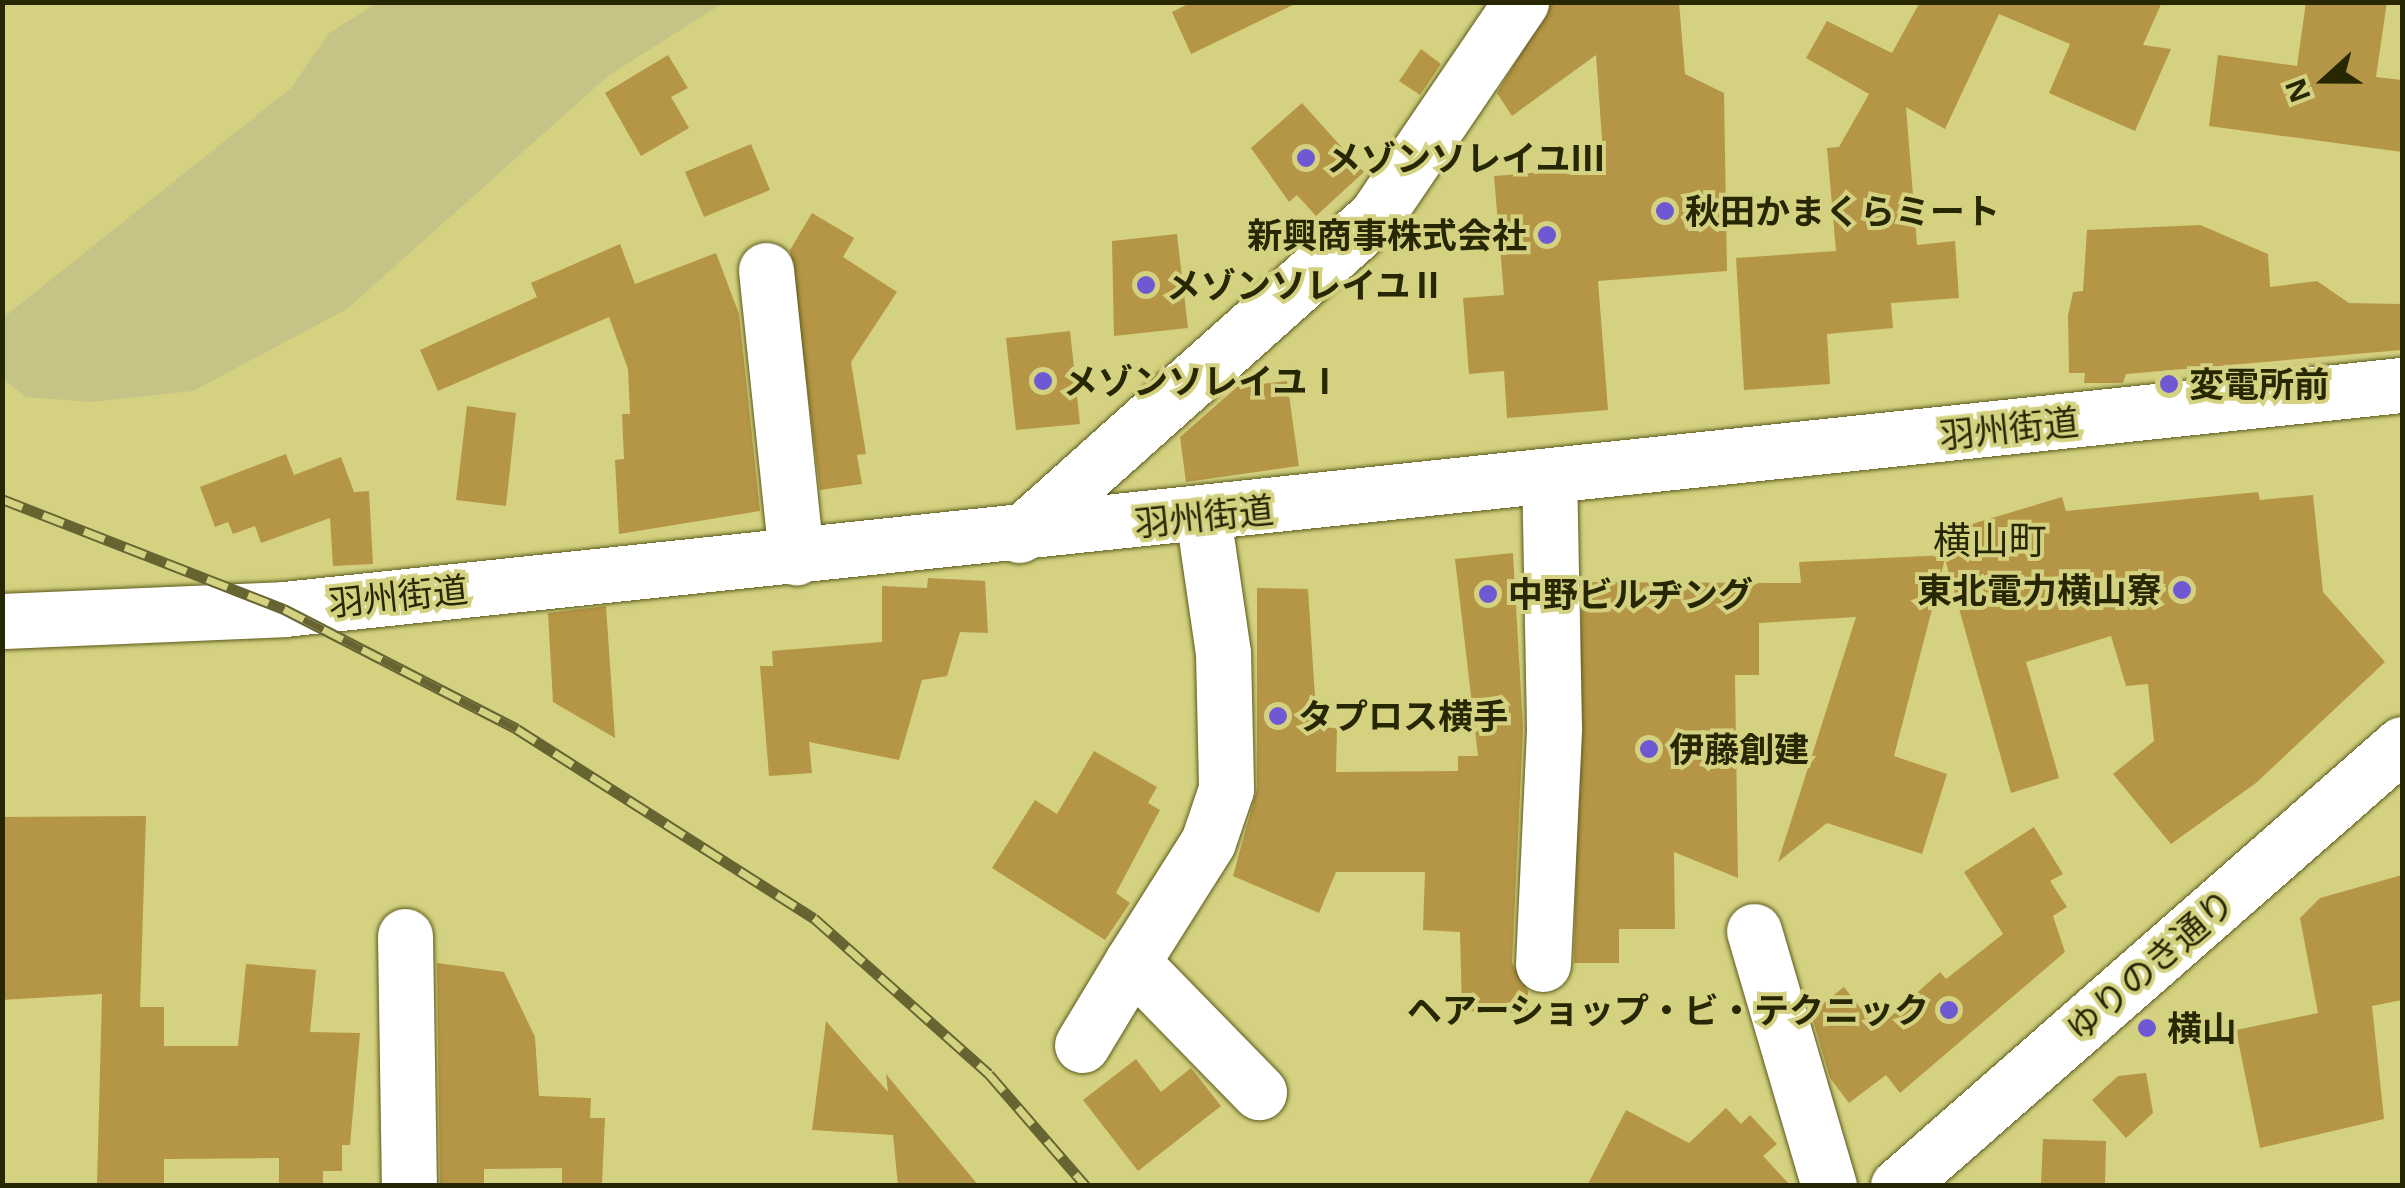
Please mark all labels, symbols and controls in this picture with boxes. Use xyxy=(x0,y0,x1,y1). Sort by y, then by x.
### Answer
north arrow xyxy=(2275,30,2375,130)
text: N xyxy=(2275,73,2319,108)
place label: メゾンソレイユⅢ xyxy=(1326,137,1606,179)
marker: メゾンソレイユⅢ xyxy=(1295,147,1317,169)
place label: 秋田かまくらミート xyxy=(1685,190,2000,232)
marker: 秋田かまくらミート xyxy=(1654,200,1676,222)
place label: 新興商事株式会社 xyxy=(1247,214,1527,256)
marker: 新興商事株式会社 xyxy=(1536,224,1558,246)
place label: メゾンソレイユⅡ xyxy=(1166,264,1446,306)
marker: メゾンソレイユⅡ xyxy=(1135,274,1157,296)
place label: メゾンソレイユⅠ xyxy=(1063,360,1343,402)
place label: 変電所前 xyxy=(2189,363,2329,405)
marker: メゾンソレイユⅠ xyxy=(1032,370,1054,392)
marker: 変電所前 xyxy=(2158,373,2180,395)
street label: 羽州街道 xyxy=(1937,400,2081,456)
street label: 羽州街道 xyxy=(1132,488,1276,544)
district label: 横山町 xyxy=(1933,517,2047,563)
street label: 羽州街道 xyxy=(326,568,470,624)
place label: 東北電力横山寮 xyxy=(1917,569,2162,611)
place label: 中野ビルヂング xyxy=(1508,573,1753,615)
marker: 東北電力横山寮 xyxy=(2171,579,2193,601)
marker: 中野ビルヂング xyxy=(1477,583,1499,605)
place label: タプロス横手 xyxy=(1298,695,1508,737)
marker: タプロス横手 xyxy=(1267,705,1289,727)
place label: 伊藤創建 xyxy=(1669,728,1809,770)
marker: 伊藤創建 xyxy=(1638,738,1660,760)
street label: ゆりのき通り xyxy=(2057,880,2243,1050)
place label: ヘアーショップ・ビ・テクニック xyxy=(1406,989,1929,1031)
marker: ヘアーショップ・ビ・テクニック xyxy=(1938,999,1960,1021)
place label: 横山 xyxy=(2167,1007,2237,1049)
marker: 横山 xyxy=(2136,1017,2158,1039)

